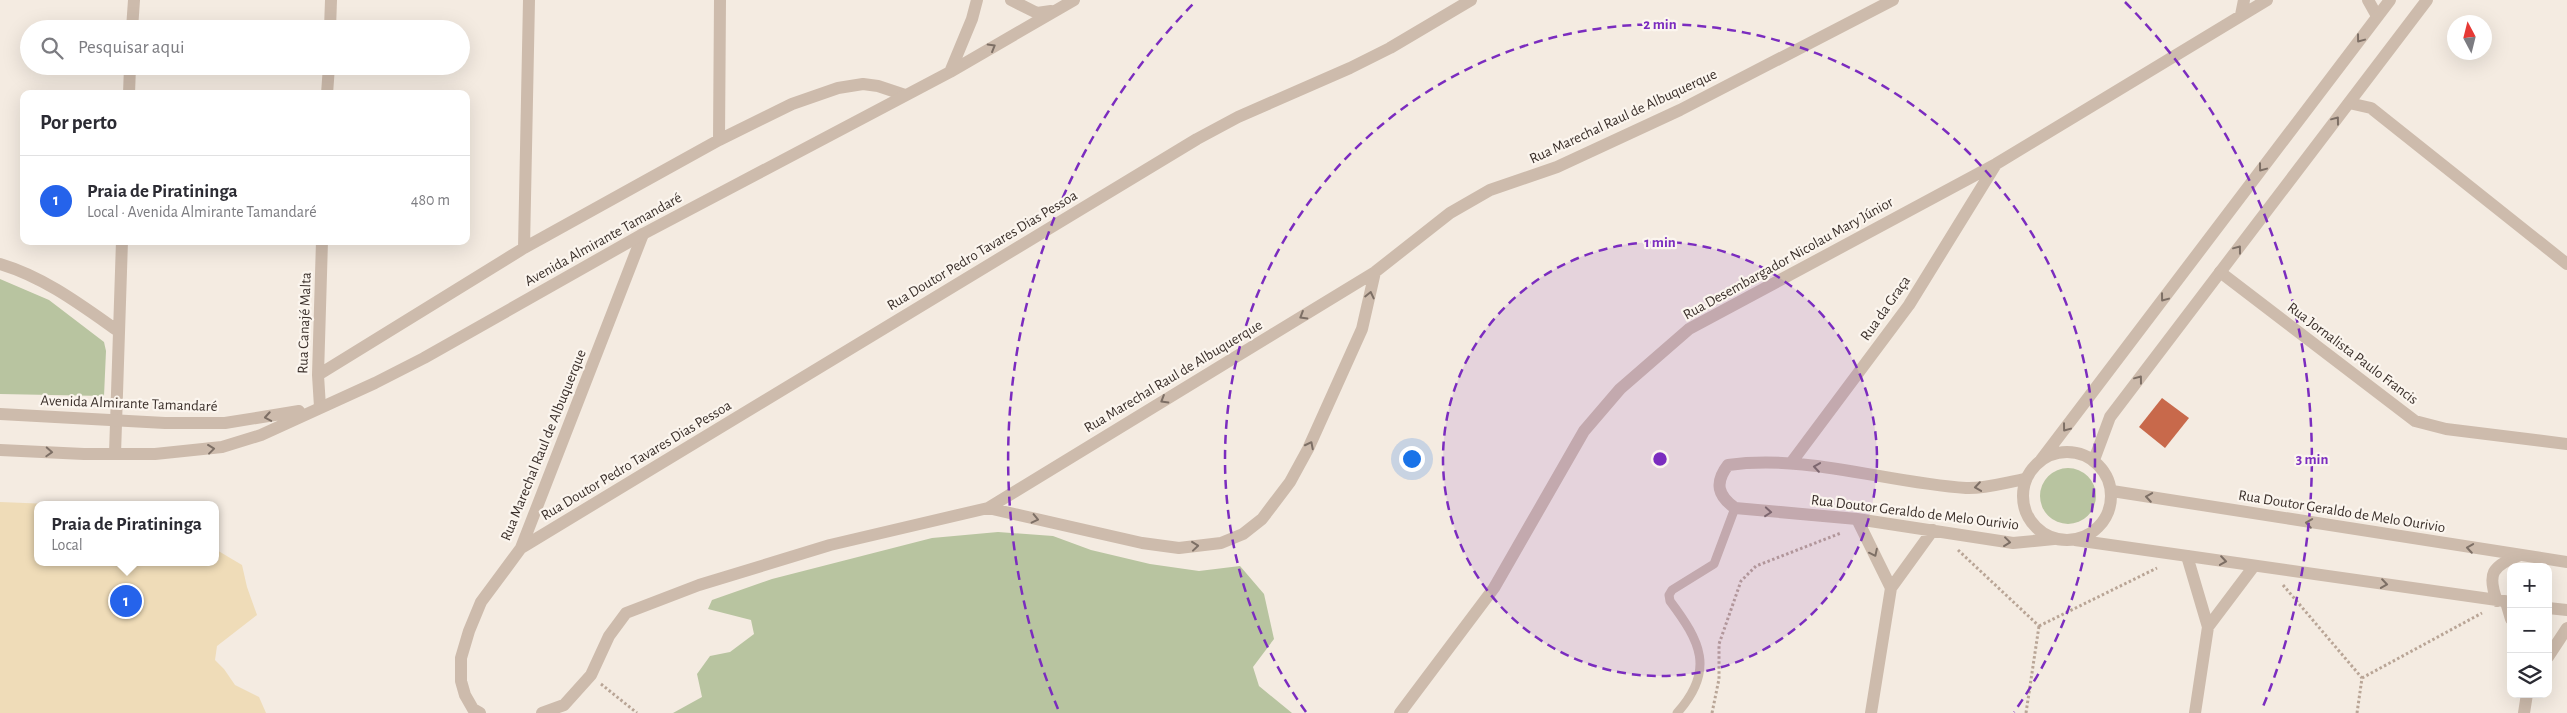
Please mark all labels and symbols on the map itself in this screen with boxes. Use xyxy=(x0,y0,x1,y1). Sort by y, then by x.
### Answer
north arrow xyxy=(2447,15,2492,60)
text: 2 min xyxy=(1643,17,1677,32)
one-way arrow xyxy=(2357,33,2366,43)
one-way arrow xyxy=(987,44,996,54)
street label: Rua Marechal Raul de Albuquerque xyxy=(1527,66,1719,167)
one-way arrow xyxy=(2330,116,2339,126)
one-way arrow xyxy=(2259,162,2268,172)
street label: Rua Doutor Pedro Tavares Dias Pessoa xyxy=(885,188,1080,313)
street label: Avenida Almirante Tamandaré xyxy=(522,190,684,289)
street label: Rua Desembargador Nicolau Mary Júnior xyxy=(1681,194,1896,323)
text: 1 min xyxy=(1644,235,1676,250)
one-way arrow xyxy=(2232,246,2240,255)
street label: Rua Canajé Malta xyxy=(295,272,314,374)
street label: Rua da Graça xyxy=(1858,273,1913,343)
one-way arrow xyxy=(1364,290,1375,299)
one-way arrow xyxy=(2161,292,2170,302)
street label: Rua Jornalista Paulo Francis xyxy=(2285,300,2421,407)
one-way arrow xyxy=(1300,309,1309,319)
street label: Rua Marechal Raul de Albuquerque xyxy=(1082,317,1265,436)
street label: Rua Marechal Raul de Albuquerque xyxy=(498,347,589,543)
one-way arrow xyxy=(2134,375,2143,384)
street label: Avenida Almirante Tamandaré xyxy=(40,393,218,414)
one-way arrow xyxy=(1161,394,1170,404)
street label: Rua Doutor Pedro Tavares Dias Pessoa xyxy=(539,398,734,523)
one-way arrow xyxy=(263,411,272,421)
one-way arrow xyxy=(2063,422,2072,432)
one-way arrow xyxy=(1304,441,1314,450)
one-way arrow xyxy=(207,444,215,455)
your location xyxy=(1399,446,1425,472)
one-way arrow xyxy=(45,447,53,458)
centre of rings xyxy=(1651,450,1669,468)
text: 3 min xyxy=(2296,452,2328,467)
one-way arrow xyxy=(1813,462,1821,473)
one-way arrow xyxy=(1974,481,1982,491)
street label: Rua Doutor Geraldo de Melo Ourivio xyxy=(2237,488,2447,535)
street label: Rua Doutor Geraldo de Melo Ourivio xyxy=(1810,492,2020,533)
one-way arrow xyxy=(2144,492,2153,502)
one-way arrow xyxy=(1764,506,1772,517)
one-way arrow xyxy=(1031,513,1040,524)
one-way arrow xyxy=(2305,518,2314,528)
one-way arrow xyxy=(2003,536,2011,547)
one-way arrow xyxy=(1191,541,1199,552)
one-way arrow xyxy=(2465,544,2474,554)
one-way arrow xyxy=(1868,548,1878,557)
one-way arrow xyxy=(2219,555,2227,566)
one-way arrow xyxy=(2380,579,2388,589)
pin: 1 xyxy=(110,582,142,620)

